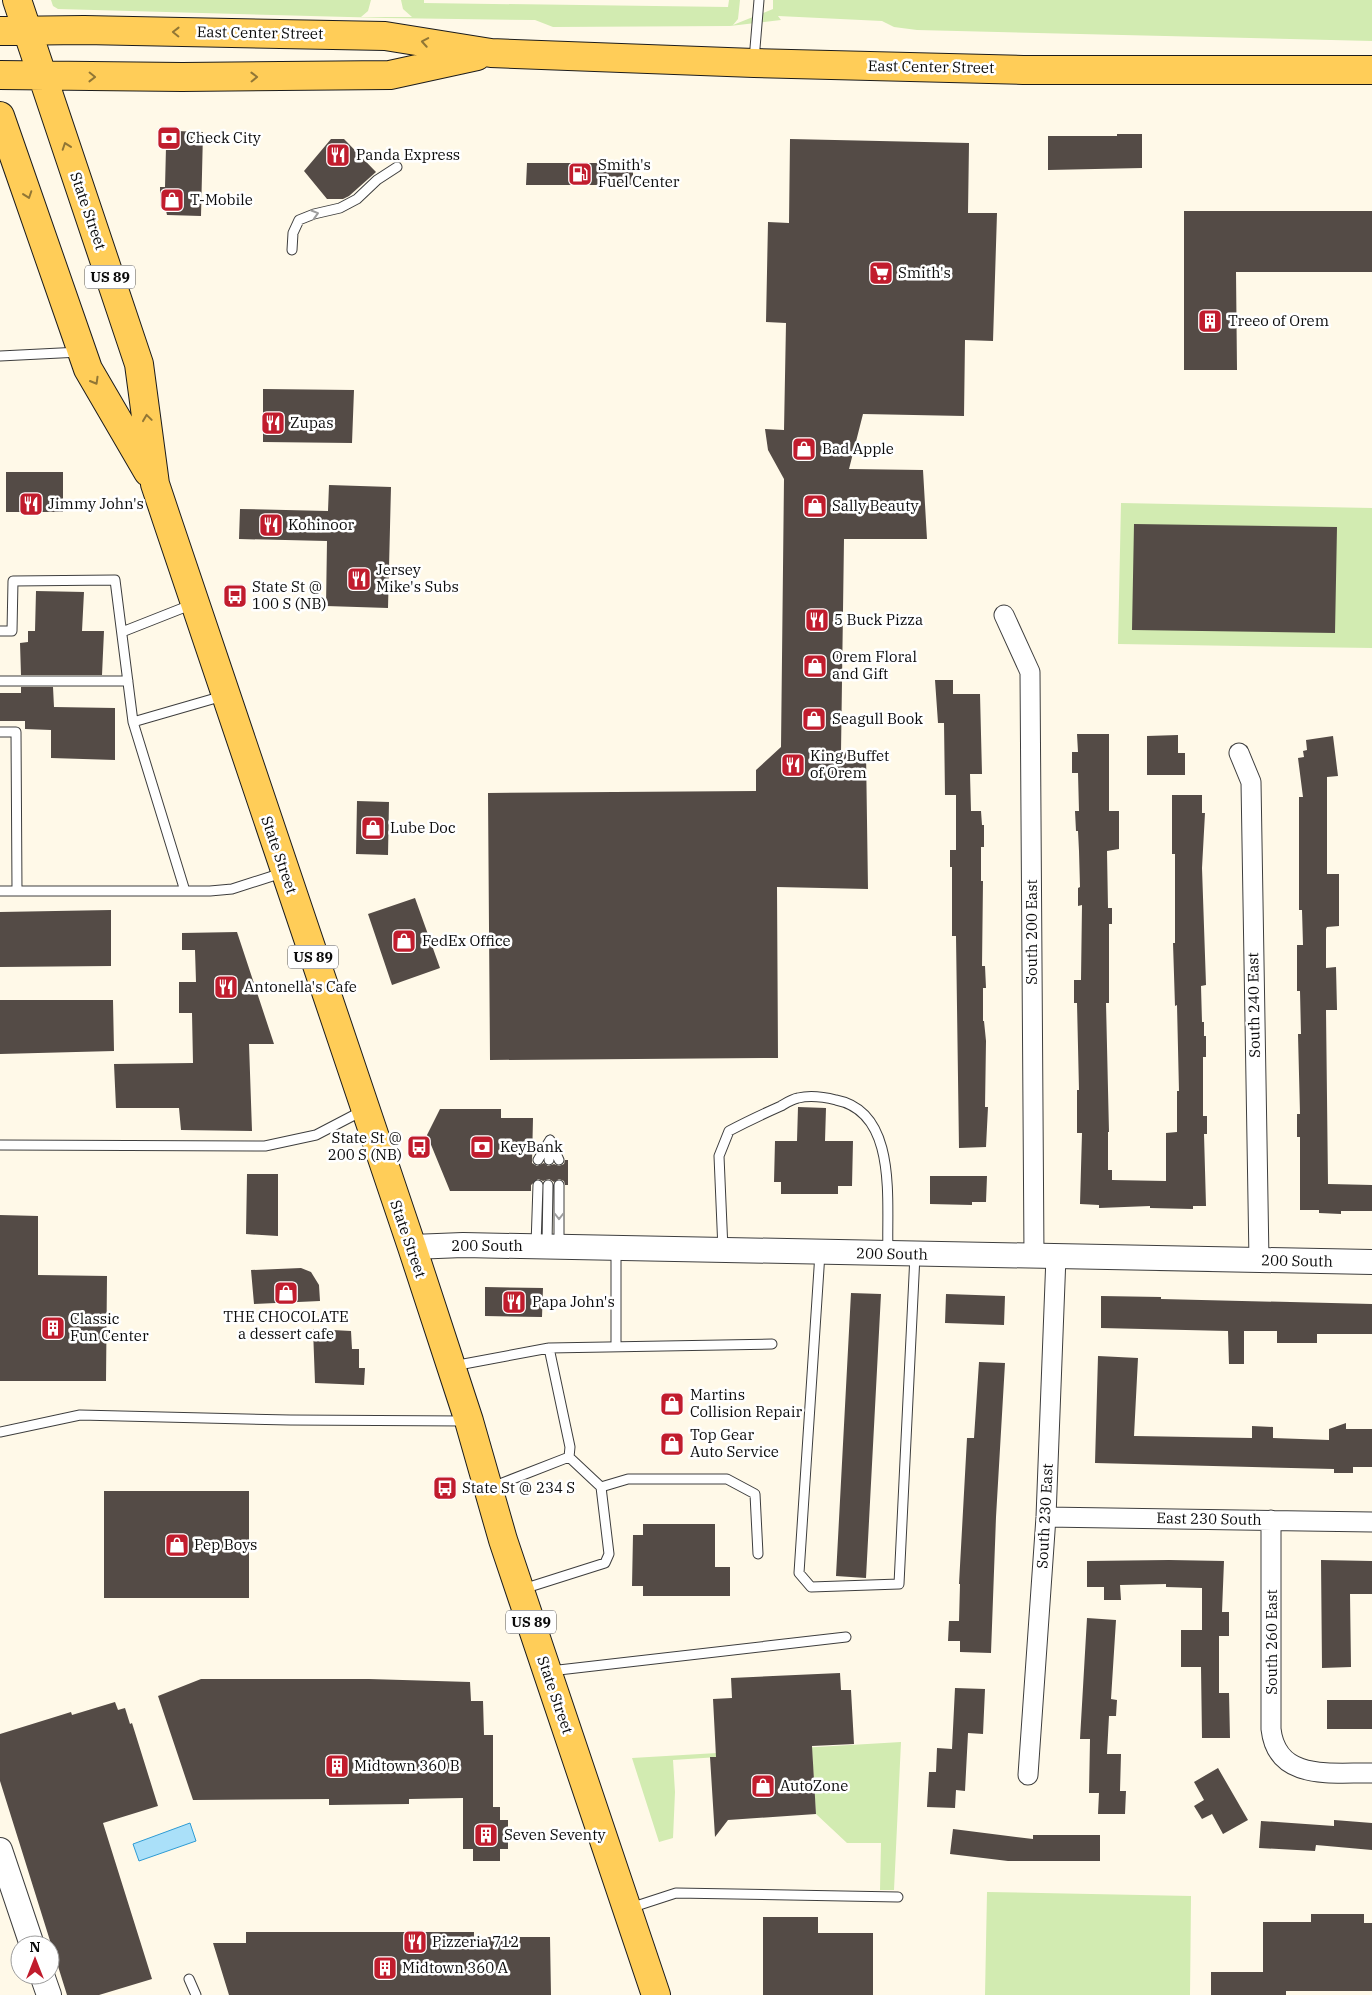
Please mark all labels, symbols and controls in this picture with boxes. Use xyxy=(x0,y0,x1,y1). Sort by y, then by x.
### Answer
street label: East Center Street xyxy=(197,22,323,43)
one-way arrow xyxy=(172,27,180,37)
one-way arrow xyxy=(421,38,430,48)
street label: East Center Street xyxy=(868,56,994,77)
one-way arrow xyxy=(88,72,96,82)
one-way arrow xyxy=(250,72,258,82)
bank icon: Check City xyxy=(156,125,182,151)
place label: Check City xyxy=(186,128,261,147)
one-way arrow xyxy=(62,142,72,150)
restaurant icon: Panda Express xyxy=(325,142,351,168)
place label: Panda Express xyxy=(356,145,460,164)
place label: Smith's Fuel Center xyxy=(598,155,680,191)
fuel station icon: Smith's Fuel Center xyxy=(567,161,593,187)
street label: State Street xyxy=(66,169,111,252)
shop icon: T-Mobile xyxy=(159,187,185,213)
place label: T-Mobile xyxy=(190,190,253,209)
one-way arrow xyxy=(22,191,32,199)
one-way arrow xyxy=(310,210,318,220)
supermarket icon: Smith's xyxy=(868,260,894,286)
place label: Smith's xyxy=(898,263,951,282)
road number: US 89 xyxy=(85,266,135,288)
building icon: Treeo of Orem xyxy=(1197,308,1223,334)
place label: Treeo of Orem xyxy=(1228,311,1329,330)
one-way arrow xyxy=(89,375,99,384)
restaurant icon: Zupas xyxy=(260,410,286,436)
place label: Zupas xyxy=(290,413,334,432)
one-way arrow xyxy=(142,414,152,423)
shop icon: Bad Apple xyxy=(791,436,817,462)
place label: Bad Apple xyxy=(822,439,894,458)
restaurant icon: Jimmy John's xyxy=(18,491,44,517)
shop icon: Sally Beauty xyxy=(802,493,828,519)
place label: Jimmy John's xyxy=(48,494,144,513)
place label: Sally Beauty xyxy=(832,496,918,515)
restaurant icon: Kohinoor xyxy=(258,512,284,538)
place label: Kohinoor xyxy=(288,515,354,534)
place label: Jersey Mike's Subs xyxy=(376,560,459,596)
restaurant icon: Jersey Mike's Subs xyxy=(346,566,372,592)
place label: State St @ 100 S (NB) xyxy=(252,577,326,613)
bus stop icon: State St @ 100 S (NB) xyxy=(222,583,248,609)
restaurant icon: 5 Buck Pizza xyxy=(804,607,830,633)
place label: 5 Buck Pizza xyxy=(834,610,923,629)
place label: Orem Floral and Gift xyxy=(832,647,917,683)
shop icon: Orem Floral and Gift xyxy=(802,653,828,679)
shop icon: Seagull Book xyxy=(801,706,827,732)
place label: Seagull Book xyxy=(832,709,923,728)
place label: King Buffet of Orem xyxy=(810,746,889,782)
restaurant icon: King Buffet of Orem xyxy=(780,752,806,778)
street label: State Street xyxy=(257,813,302,896)
shop icon: Lube Doc xyxy=(360,815,386,841)
place label: Lube Doc xyxy=(390,818,456,837)
street label: South 200 East xyxy=(1022,879,1041,985)
shop icon: FedEx Office xyxy=(391,928,417,954)
place label: FedEx Office xyxy=(422,931,511,950)
road number: US 89 xyxy=(288,946,338,969)
street label: South 240 East xyxy=(1243,952,1264,1058)
restaurant icon: Antonella's Cafe xyxy=(213,974,239,1000)
place label: Antonella's Cafe xyxy=(244,977,357,996)
place label: State St @ 200 S (NB) xyxy=(328,1128,402,1164)
bus stop icon: State St @ 200 S (NB) xyxy=(406,1134,432,1160)
bank icon: KeyBank xyxy=(469,1134,495,1160)
place label: KeyBank xyxy=(500,1137,563,1156)
street label: State Street xyxy=(386,1197,431,1280)
one-way arrow xyxy=(554,1212,564,1220)
street label: 200 South xyxy=(451,1236,523,1255)
street label: 200 South xyxy=(856,1243,928,1264)
street label: 200 South xyxy=(1261,1250,1333,1271)
shop icon: THE CHOCOLATE a dessert cafe xyxy=(273,1280,299,1306)
restaurant icon: Papa John's xyxy=(501,1289,527,1315)
place label: Papa John's xyxy=(532,1292,615,1311)
place label: THE CHOCOLATE a dessert cafe xyxy=(223,1307,349,1343)
place label: Classic Fun Center xyxy=(70,1309,149,1345)
building icon: Classic Fun Center xyxy=(40,1315,66,1341)
place label: Martins Collision Repair xyxy=(690,1385,802,1421)
shop icon: Martins Collision Repair xyxy=(659,1391,685,1417)
place label: Top Gear Auto Service xyxy=(690,1425,779,1461)
shop icon: Top Gear Auto Service xyxy=(659,1431,685,1457)
street label: South 230 East xyxy=(1032,1463,1057,1569)
bus stop icon: State St @ 234 S xyxy=(432,1475,458,1501)
place label: State St @ 234 S xyxy=(462,1478,575,1497)
street label: East 230 South xyxy=(1156,1508,1262,1529)
shop icon: Pep Boys xyxy=(164,1532,190,1558)
place label: Pep Boys xyxy=(194,1535,257,1554)
street label: South 260 East xyxy=(1262,1589,1281,1695)
road number: US 89 xyxy=(506,1610,556,1634)
street label: State Street xyxy=(533,1653,578,1736)
building icon: Midtown 360 B xyxy=(324,1753,350,1779)
place label: Midtown 360 B xyxy=(354,1756,460,1775)
shop icon: AutoZone xyxy=(750,1773,776,1799)
place label: AutoZone xyxy=(780,1776,848,1795)
building icon: Seven Seventy xyxy=(473,1822,499,1848)
place label: Seven Seventy xyxy=(504,1825,605,1844)
restaurant icon: Pizzeria 712 xyxy=(402,1929,428,1955)
place label: Pizzeria 712 xyxy=(432,1932,519,1951)
north arrow xyxy=(10,1935,60,1985)
text: N xyxy=(29,1938,41,1956)
building icon: Midtown 360 A xyxy=(372,1955,398,1981)
place label: Midtown 360 A xyxy=(402,1958,509,1977)

